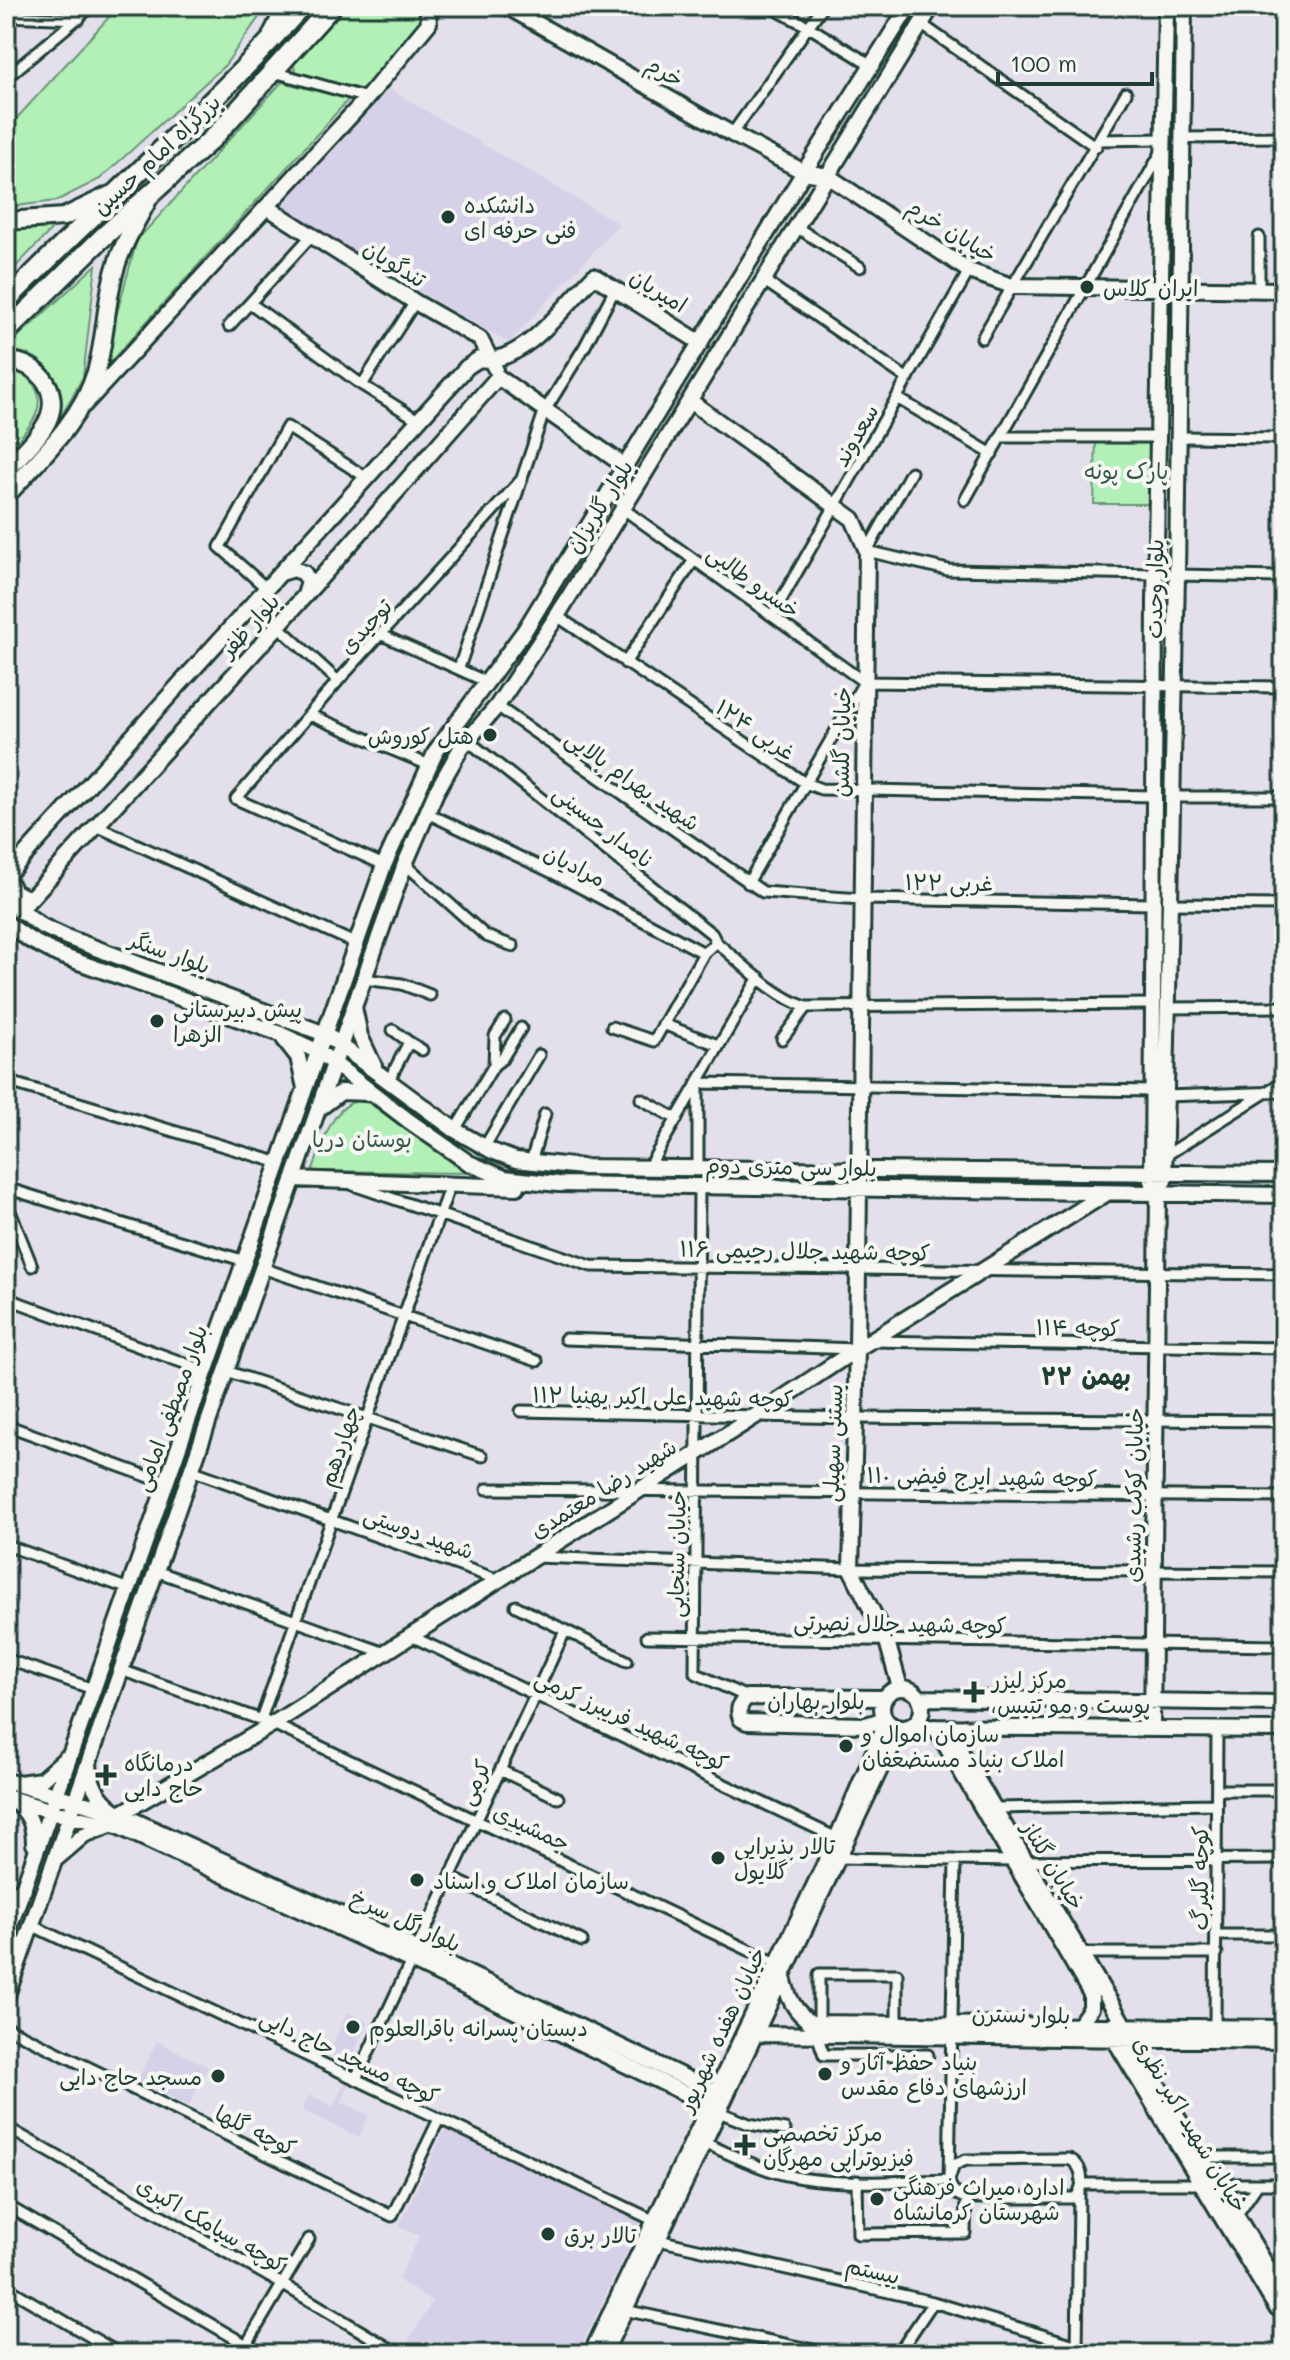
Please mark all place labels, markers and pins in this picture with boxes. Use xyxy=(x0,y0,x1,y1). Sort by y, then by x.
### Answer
place label: دانشکده فنی حرفه ای xyxy=(464,190,576,245)
marker: دانشکده فنی حرفه ای xyxy=(439,208,457,226)
place label: ایران کلاس xyxy=(1103,273,1198,302)
marker: ایران کلاس xyxy=(1078,278,1096,296)
place label: هتل کوروش xyxy=(368,721,474,750)
marker: هتل کوروش xyxy=(481,726,499,744)
place label: پیش دبیرستانی الزهرا xyxy=(173,994,302,1048)
marker: پیش دبیرستانی الزهرا xyxy=(148,1012,166,1030)
place label: مرکز لیزر ،پوست و مو تتیس xyxy=(990,1665,1150,1720)
marker: مرکز لیزر ،پوست و مو تتیس xyxy=(963,1681,985,1703)
place label: سازمان اموال و املاک بنیاد مستضعفان xyxy=(860,1719,1064,1773)
marker: سازمان اموال و املاک بنیاد مستضعفان xyxy=(837,1737,855,1755)
place label: درمانگاه حاج دایی xyxy=(124,1748,203,1803)
marker: درمانگاه حاج دایی xyxy=(95,1764,117,1786)
place label: تالار پذیرایی گلایول xyxy=(734,1831,836,1885)
marker: تالار پذیرایی گلایول xyxy=(709,1849,727,1867)
place label: سازمان املاک و اسناد xyxy=(433,1866,629,1895)
marker: سازمان املاک و اسناد xyxy=(408,1871,426,1889)
place label: دبستان پسرانه باقرالعلوم xyxy=(369,2013,588,2045)
marker: دبستان پسرانه باقرالعلوم xyxy=(344,2018,362,2036)
place label: بنیاد حفظ آثار و ارزشهای دفاع مقدس xyxy=(839,2047,1027,2103)
place label: مسجد حاج دایی xyxy=(59,2062,202,2092)
marker: بنیاد حفظ آثار و ارزشهای دفاع مقدس xyxy=(816,2065,834,2083)
marker: مسجد حاج دایی xyxy=(209,2067,227,2085)
place label: مرکز تخصصی فیزیوتراپی مهرگان xyxy=(763,2118,914,2173)
marker: مرکز تخصصی فیزیوتراپی مهرگان xyxy=(734,2134,756,2156)
place label: اداره میراث فرهنگی شهرستان کرمانشاه xyxy=(893,2172,1065,2226)
marker: اداره میراث فرهنگی شهرستان کرمانشاه xyxy=(868,2190,886,2208)
place label: تالار برق xyxy=(564,2220,637,2249)
marker: تالار برق xyxy=(539,2225,557,2243)

